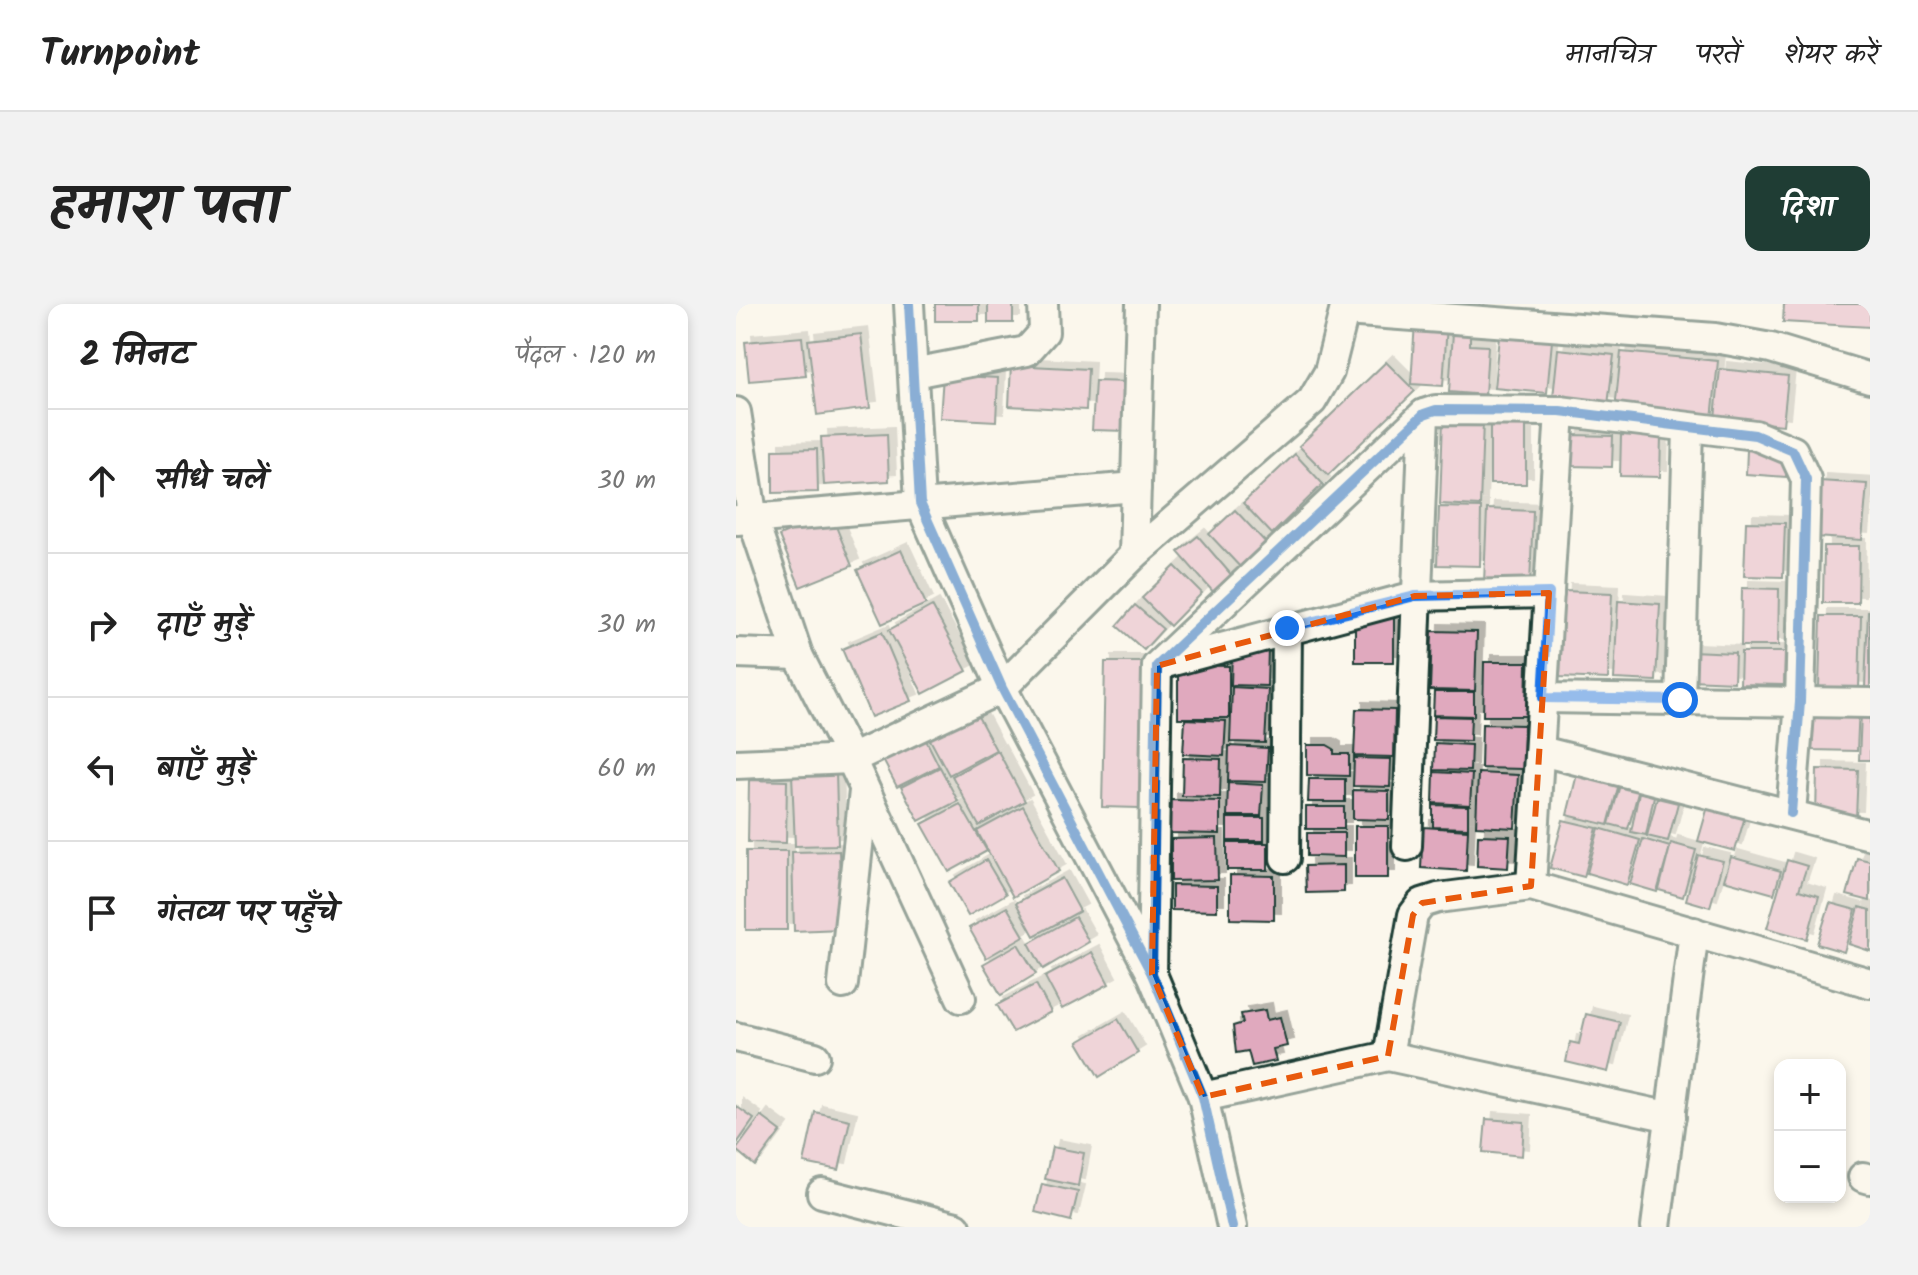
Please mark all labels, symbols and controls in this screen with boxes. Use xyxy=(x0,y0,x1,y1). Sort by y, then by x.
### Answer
text: Turnpoint xyxy=(40,25,200,85)
text: मानचित्र xyxy=(1565,33,1652,78)
text: परतें xyxy=(1696,33,1740,78)
text: शेयर करें xyxy=(1784,33,1878,78)
text: हमारा पता xyxy=(48,163,281,253)
button: दिशा xyxy=(1745,166,1870,251)
text: 2 मिनट xyxy=(80,329,190,383)
text: पैदल · 120 m xyxy=(515,335,656,377)
text: सीधे चलें xyxy=(156,457,266,505)
icon: ahead xyxy=(80,459,124,503)
text: 30 m xyxy=(597,460,656,502)
text: दाएँ मुड़ें xyxy=(156,601,250,649)
icon: right xyxy=(80,603,124,647)
text: 30 m xyxy=(597,604,656,646)
route end xyxy=(1269,610,1305,646)
route start xyxy=(1662,682,1698,718)
text: बाएँ मुड़ें xyxy=(156,745,252,793)
icon: left xyxy=(80,747,124,791)
text: 60 m xyxy=(597,748,656,790)
text: गंतव्य पर पहुँचे xyxy=(156,889,337,937)
icon: arrive xyxy=(80,891,124,935)
map controls xyxy=(1774,1059,1846,1203)
button: + xyxy=(1774,1059,1846,1131)
button: − xyxy=(1774,1131,1846,1203)

